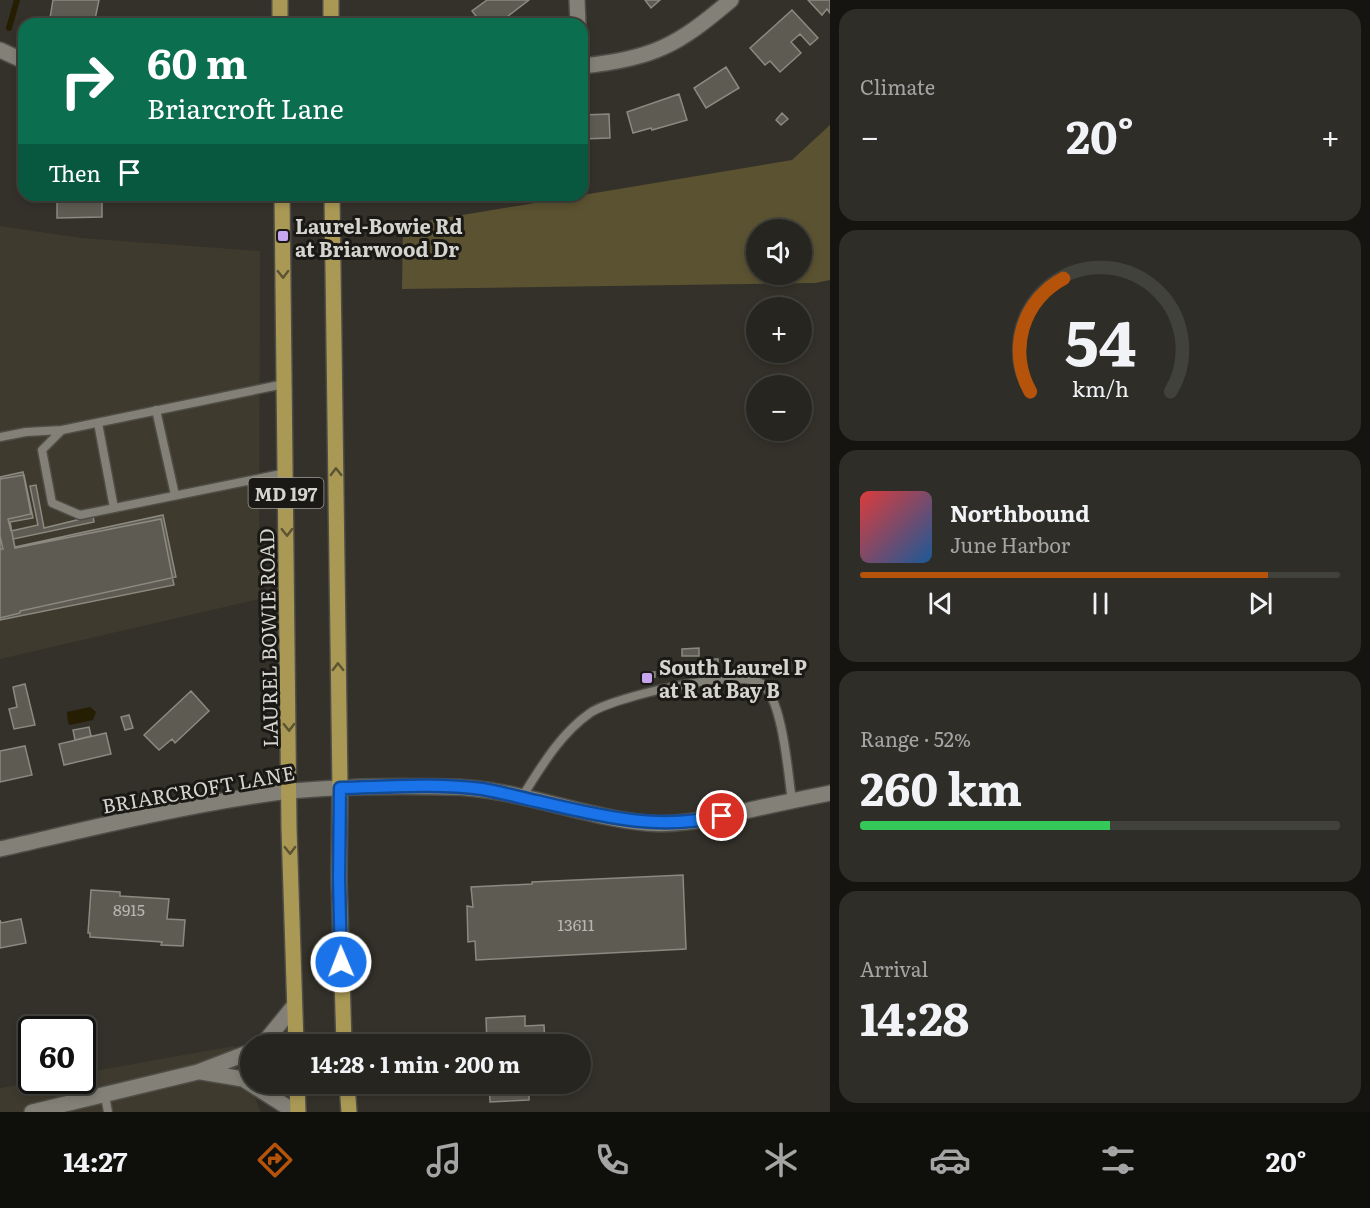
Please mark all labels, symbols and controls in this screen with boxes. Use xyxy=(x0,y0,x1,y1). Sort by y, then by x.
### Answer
text: 60 m xyxy=(147,30,248,92)
icon: right xyxy=(48,42,126,120)
text: Climate xyxy=(860,71,935,101)
text: Briarcroft Lane xyxy=(147,87,344,127)
text: 20° xyxy=(1066,101,1134,168)
text: − xyxy=(860,110,879,159)
text: + xyxy=(1321,110,1340,159)
text: Then xyxy=(48,156,101,189)
icon: arrive xyxy=(113,156,146,189)
place label: Laurel-Bowie Rd at Briarwood Dr xyxy=(295,210,463,263)
map controls xyxy=(746,219,812,441)
button: sound xyxy=(746,219,812,285)
marker: Laurel-Bowie Rd at Briarwood Dr xyxy=(276,229,290,243)
one-way arrow xyxy=(276,270,289,279)
text: 54 xyxy=(1064,294,1136,386)
button: + xyxy=(746,297,812,363)
text: km/h xyxy=(1071,373,1129,405)
button: − xyxy=(746,375,812,441)
one-way arrow xyxy=(330,467,342,476)
road number: MD 197 xyxy=(248,478,324,508)
text: Northbound xyxy=(950,496,1090,529)
street label: LAUREL BOWIE ROAD xyxy=(250,528,284,748)
one-way arrow xyxy=(281,528,293,537)
text: June Harbor xyxy=(950,529,1070,559)
icon: previous xyxy=(924,587,957,620)
icon: pause xyxy=(1084,587,1117,620)
icon: next xyxy=(1244,587,1277,620)
place label: South Laurel P at R at Bay B xyxy=(659,651,807,704)
one-way arrow xyxy=(332,662,344,671)
marker: South Laurel P at R at Bay B xyxy=(640,671,654,685)
one-way arrow xyxy=(283,723,295,732)
text: Range · 52% xyxy=(860,723,971,753)
text: 260 km xyxy=(860,753,1022,820)
street label: BRIARCROFT LANE xyxy=(99,756,297,820)
pin xyxy=(696,790,747,841)
icon: arrive xyxy=(705,799,738,832)
one-way arrow xyxy=(284,845,296,854)
house number: 8915 xyxy=(113,897,145,921)
house number: 13611 xyxy=(558,912,595,936)
position arrow xyxy=(309,930,373,994)
text: Arrival xyxy=(860,953,928,983)
text: 14:28 xyxy=(860,983,969,1050)
speed limit sign: 60 xyxy=(18,1016,96,1094)
text: 14:28 · 1 min · 200 m xyxy=(311,1047,520,1080)
icon: directions xyxy=(254,1139,296,1181)
icon: music xyxy=(423,1139,465,1181)
icon: phone xyxy=(591,1139,633,1181)
icon: climate xyxy=(760,1139,802,1181)
icon: car xyxy=(929,1139,971,1181)
icon: filters xyxy=(1097,1139,1139,1181)
text: 14:27 xyxy=(63,1140,127,1180)
text: 20° xyxy=(1266,1140,1307,1180)

